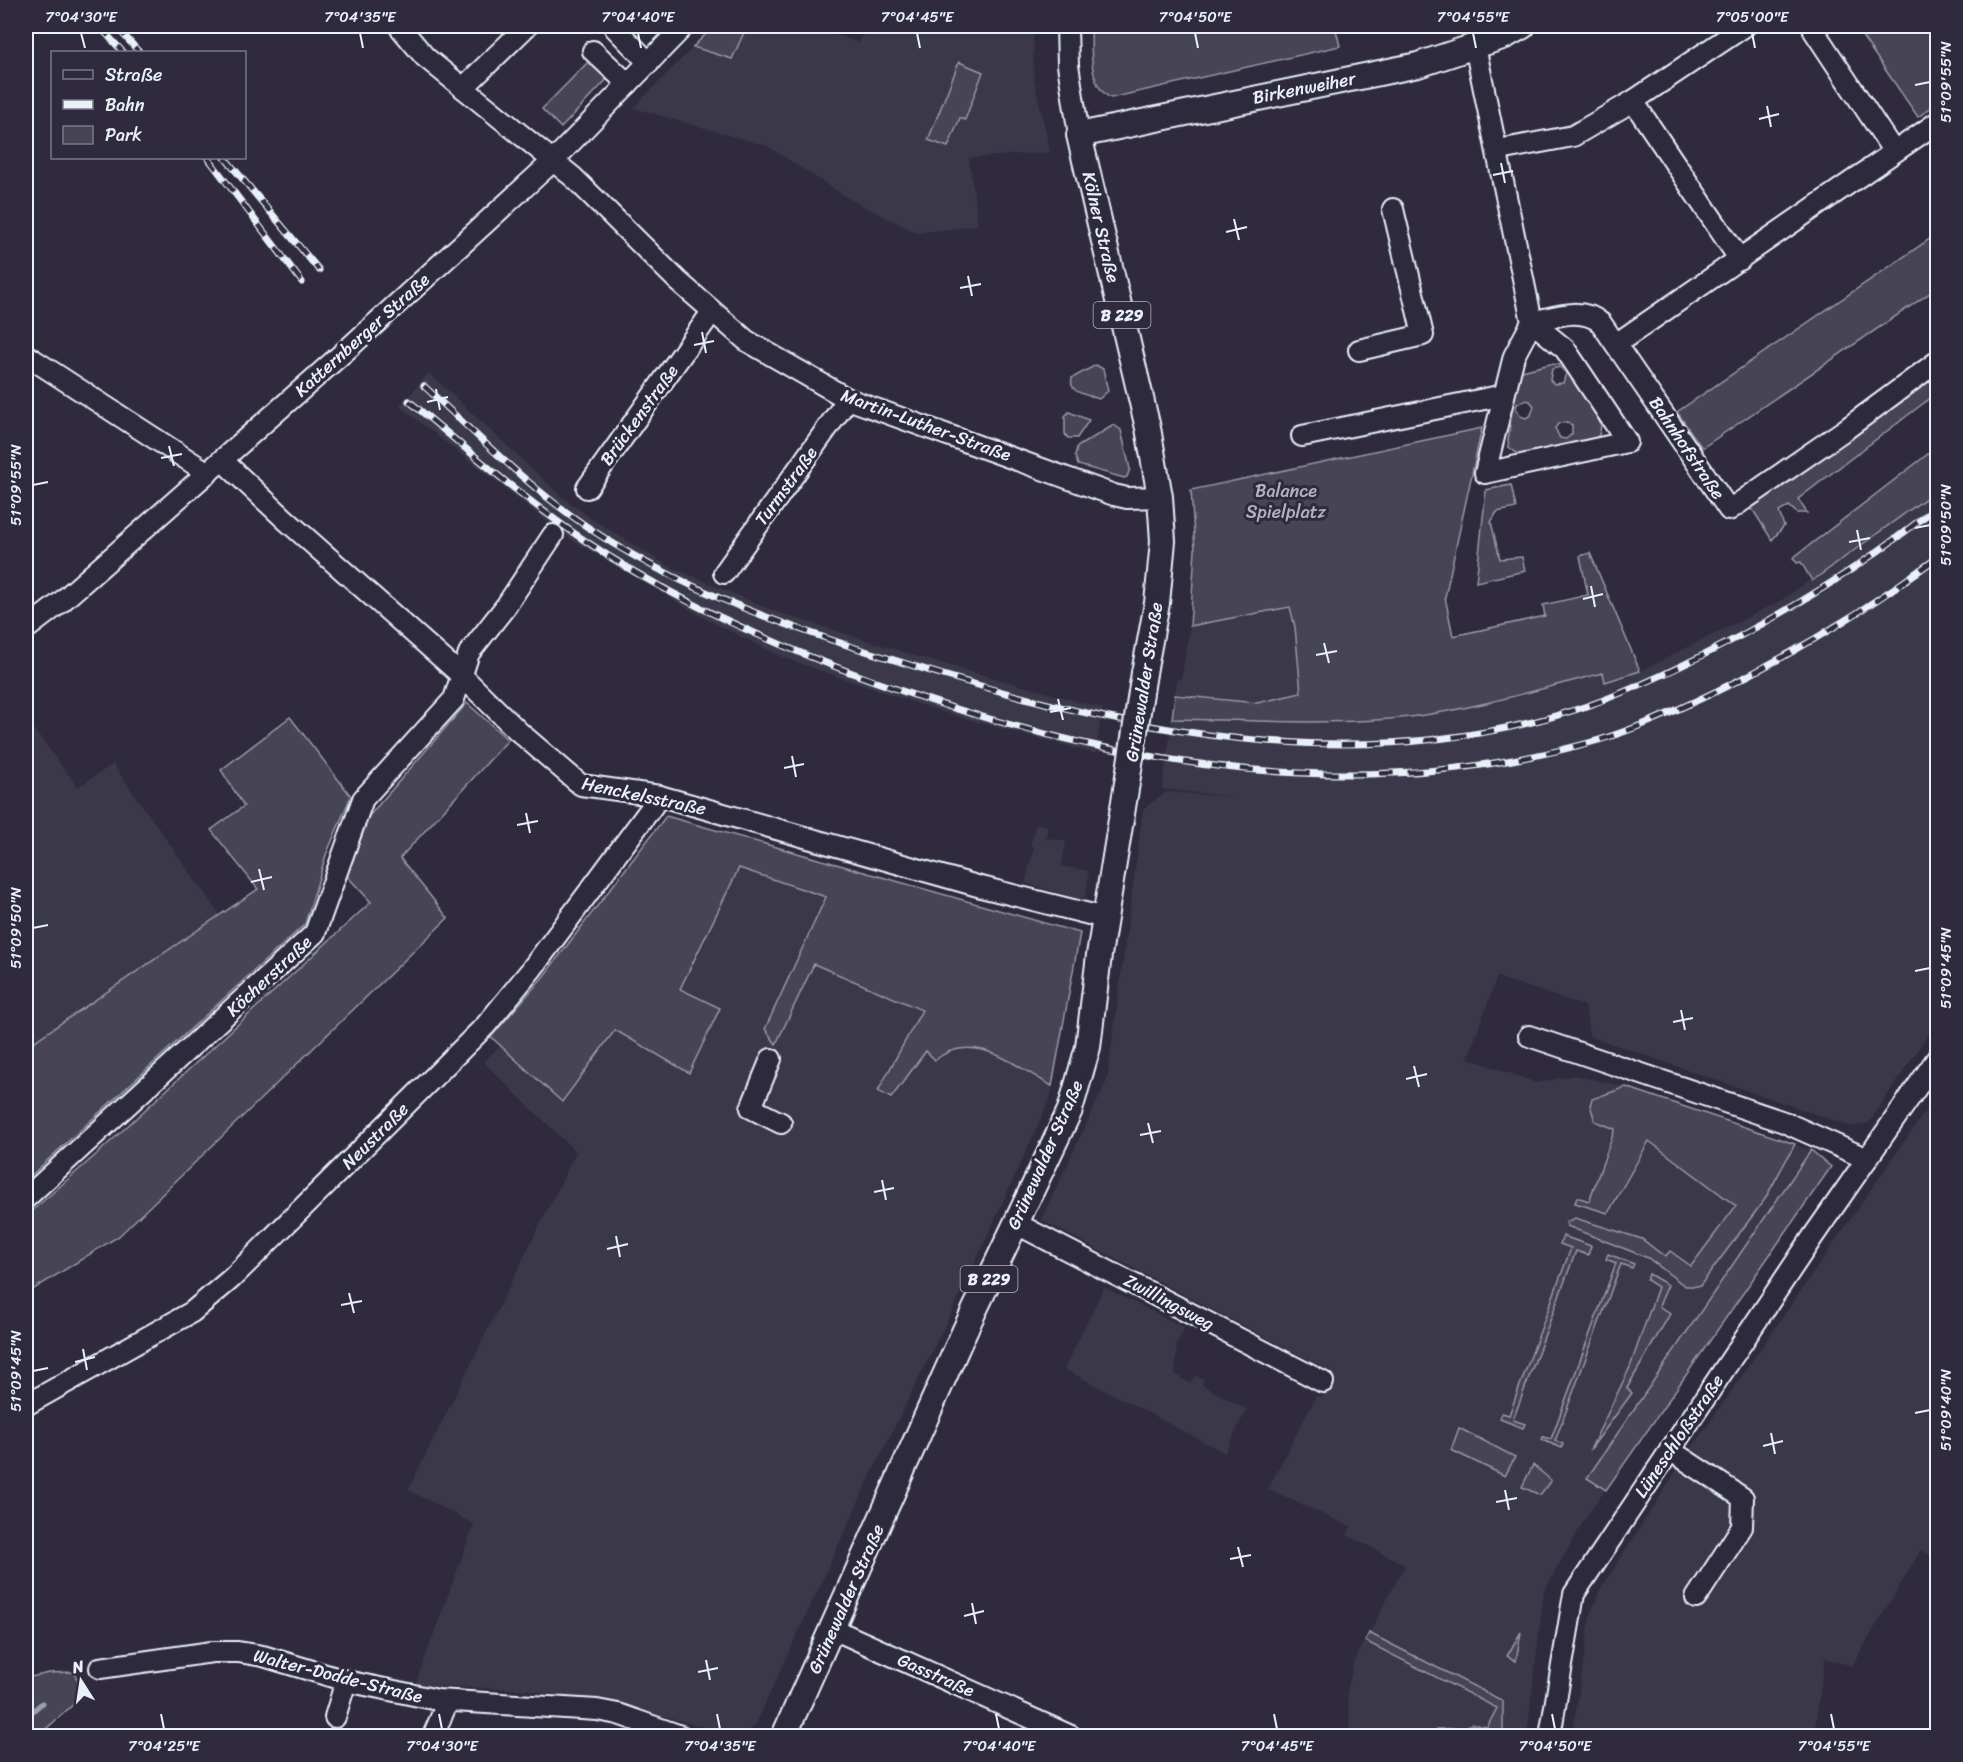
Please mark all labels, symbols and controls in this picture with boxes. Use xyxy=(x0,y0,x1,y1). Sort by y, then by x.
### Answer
text: 7°04'30"E xyxy=(45,4,119,30)
text: 7°04'35"E xyxy=(324,4,397,30)
text: 7°04'40"E xyxy=(602,4,676,30)
text: 7°04'45"E xyxy=(881,4,955,30)
text: 7°04'50"E xyxy=(1159,4,1233,30)
text: 7°04'55"E xyxy=(1437,4,1511,30)
text: 7°05'00"E xyxy=(1716,4,1790,30)
text: 51°09'55"N xyxy=(1933,41,1959,123)
legend xyxy=(51,51,246,159)
text: Straße xyxy=(105,59,162,91)
street label: Birkenweiher xyxy=(1250,62,1360,114)
text: Bahn xyxy=(105,89,145,121)
text: Park xyxy=(105,119,142,151)
street label: Kölner Straße xyxy=(1073,168,1129,286)
street label: Katternberger Straße xyxy=(287,265,438,405)
road number: B 229 xyxy=(1094,302,1150,328)
street label: Brückenstraße xyxy=(591,357,687,473)
street label: Martin-Luther-Straße xyxy=(836,379,1016,471)
street label: Bahnhofstraße xyxy=(1640,389,1734,507)
street label: Turmstraße xyxy=(746,439,826,533)
text: 51°09'55"N xyxy=(3,444,29,526)
park label: Balance Spielplatz xyxy=(1246,475,1327,528)
text: 51°09'50"N xyxy=(1933,484,1959,566)
street label: Grünewalder Straße xyxy=(1116,600,1172,764)
street label: Henckelsstraße xyxy=(579,767,709,825)
text: 51°09'50"N xyxy=(3,887,29,969)
street label: Köcherstraße xyxy=(218,927,320,1025)
text: 51°09'45"N xyxy=(1933,927,1959,1009)
street label: Grünewalder Straße xyxy=(998,1075,1092,1235)
street label: Neustraße xyxy=(333,1094,417,1178)
street label: Zwillingsweg xyxy=(1118,1265,1220,1339)
road number: B 229 xyxy=(960,1266,1018,1292)
text: 51°09'45"N xyxy=(3,1330,29,1412)
street label: Lüneschloßstraße xyxy=(1626,1368,1732,1504)
text: 51°09'40"N xyxy=(1933,1369,1959,1451)
street label: Grünewalder Straße xyxy=(799,1519,893,1679)
street label: Walter-Dodde-Straße xyxy=(250,1640,426,1713)
street label: Gasstraße xyxy=(892,1644,980,1706)
north arrow xyxy=(51,1651,111,1711)
text: N xyxy=(69,1651,87,1682)
text: 7°04'25"E xyxy=(128,1733,202,1759)
text: 7°04'30"E xyxy=(406,1733,480,1759)
text: 7°04'35"E xyxy=(684,1733,757,1759)
text: 7°04'40"E xyxy=(963,1733,1037,1759)
text: 7°04'45"E xyxy=(1241,1733,1315,1759)
text: 7°04'50"E xyxy=(1519,1733,1593,1759)
text: 7°04'55"E xyxy=(1798,1733,1872,1759)

